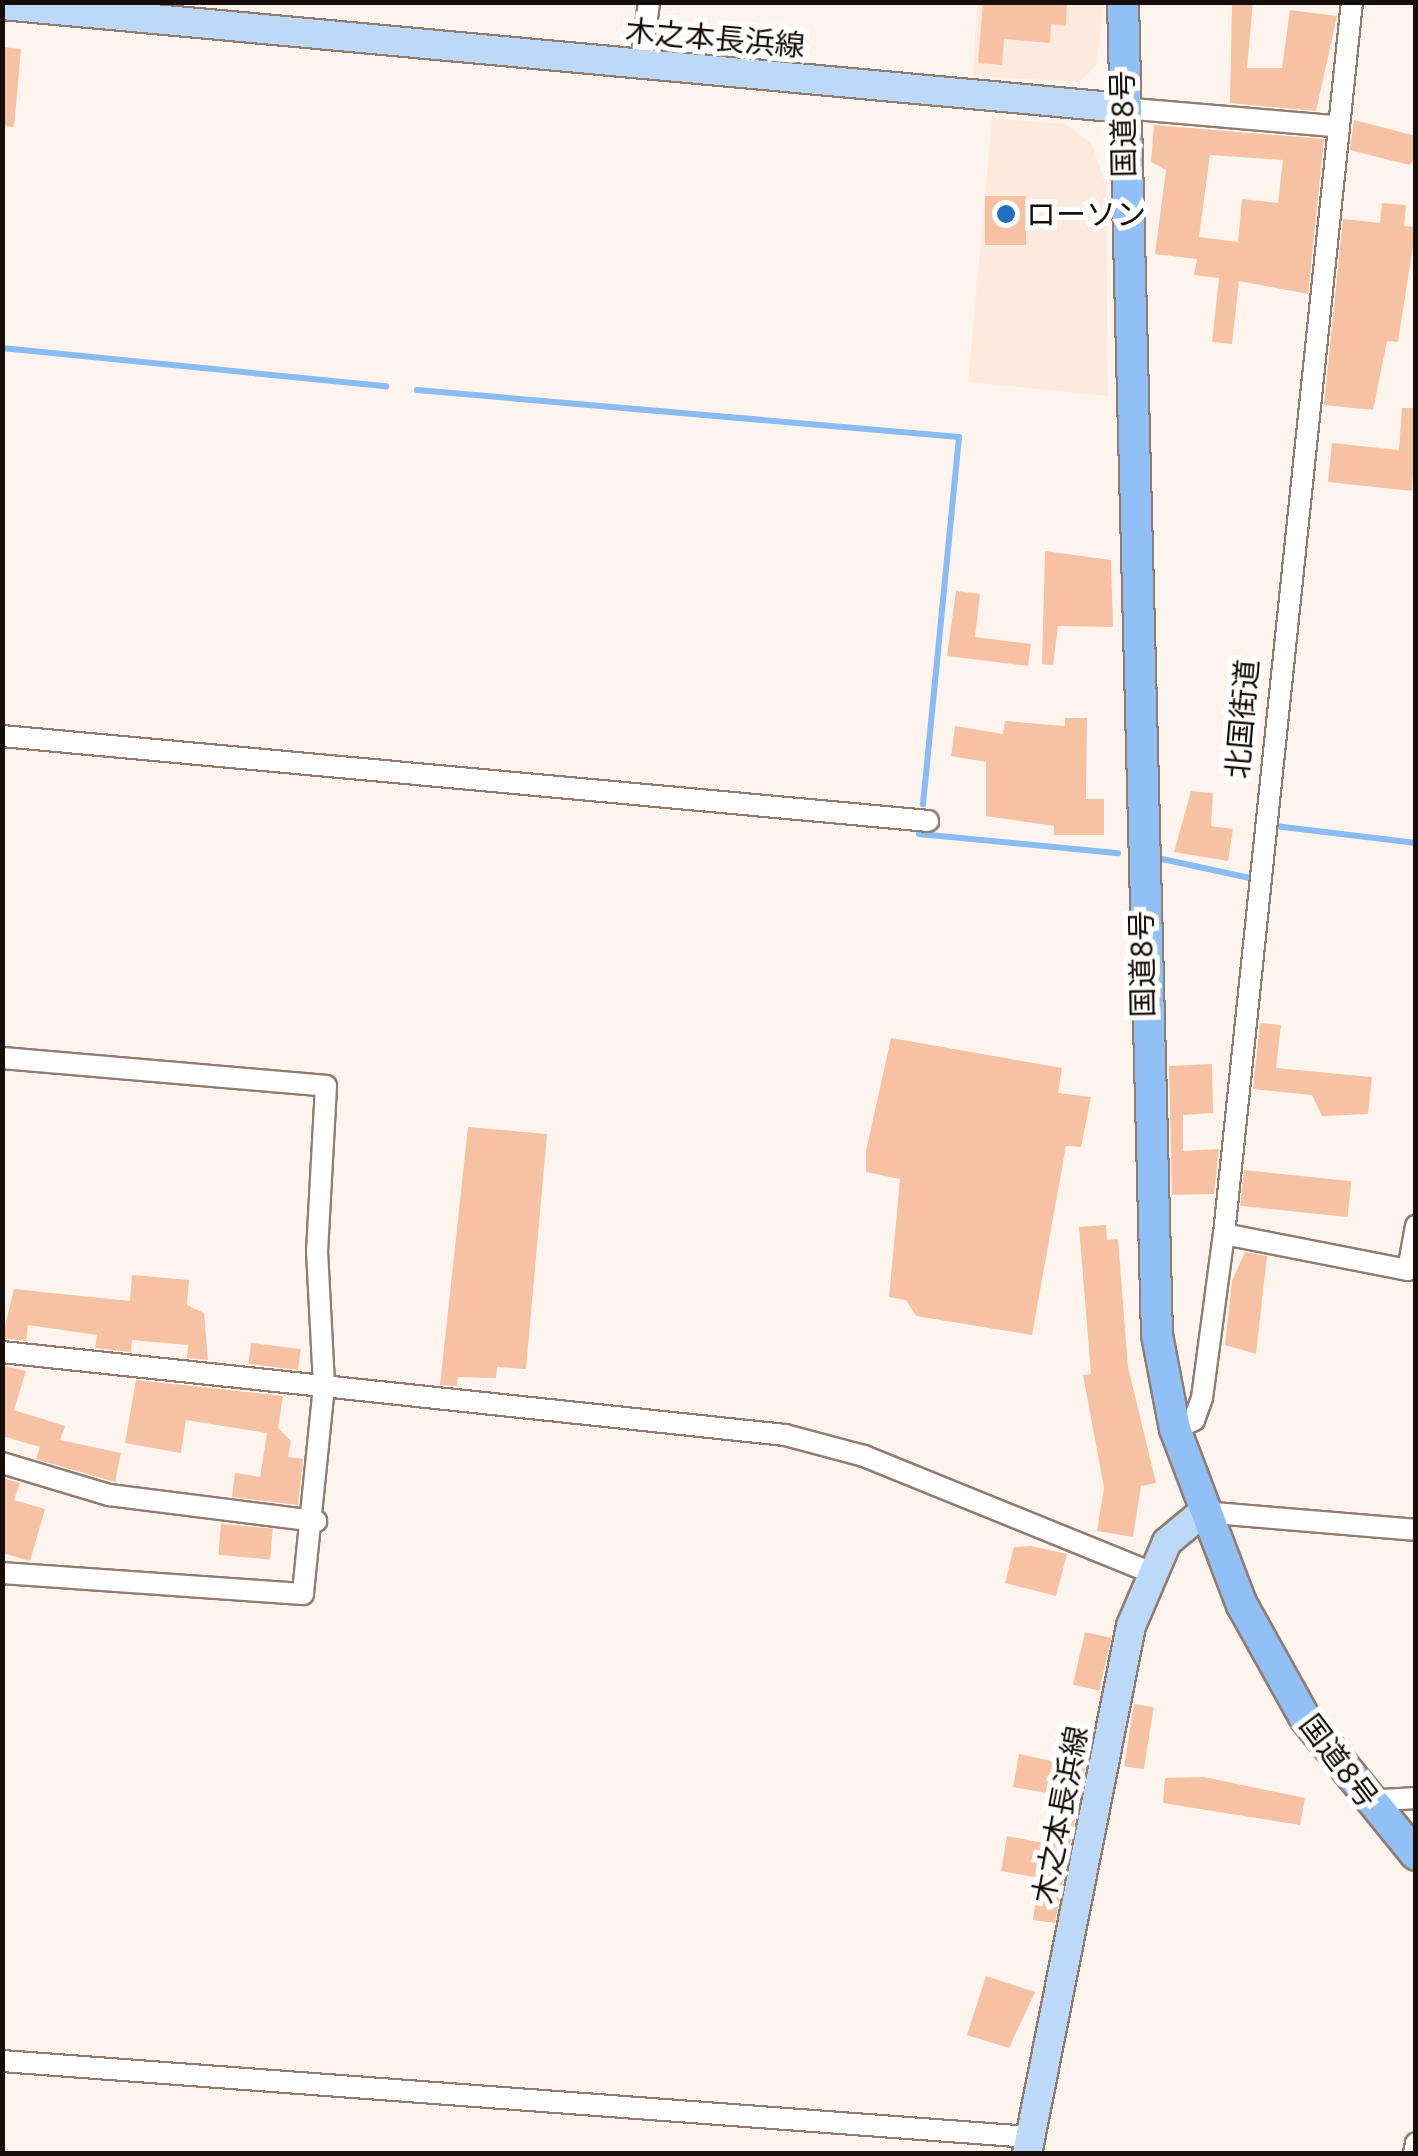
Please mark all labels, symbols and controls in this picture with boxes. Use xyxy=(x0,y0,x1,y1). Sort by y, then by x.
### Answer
street label: 木之本長浜線 xyxy=(624,12,806,64)
street label: 国道8号 xyxy=(1104,70,1142,178)
place label: ローソン xyxy=(1026,196,1146,232)
marker: ローソン xyxy=(995,203,1017,225)
street label: 北国街道 xyxy=(1219,658,1265,780)
street label: 国道8号 xyxy=(1123,910,1161,1018)
street label: 国道8号 xyxy=(1292,1707,1386,1815)
street label: 木之本長浜線 xyxy=(1025,1723,1095,1907)

